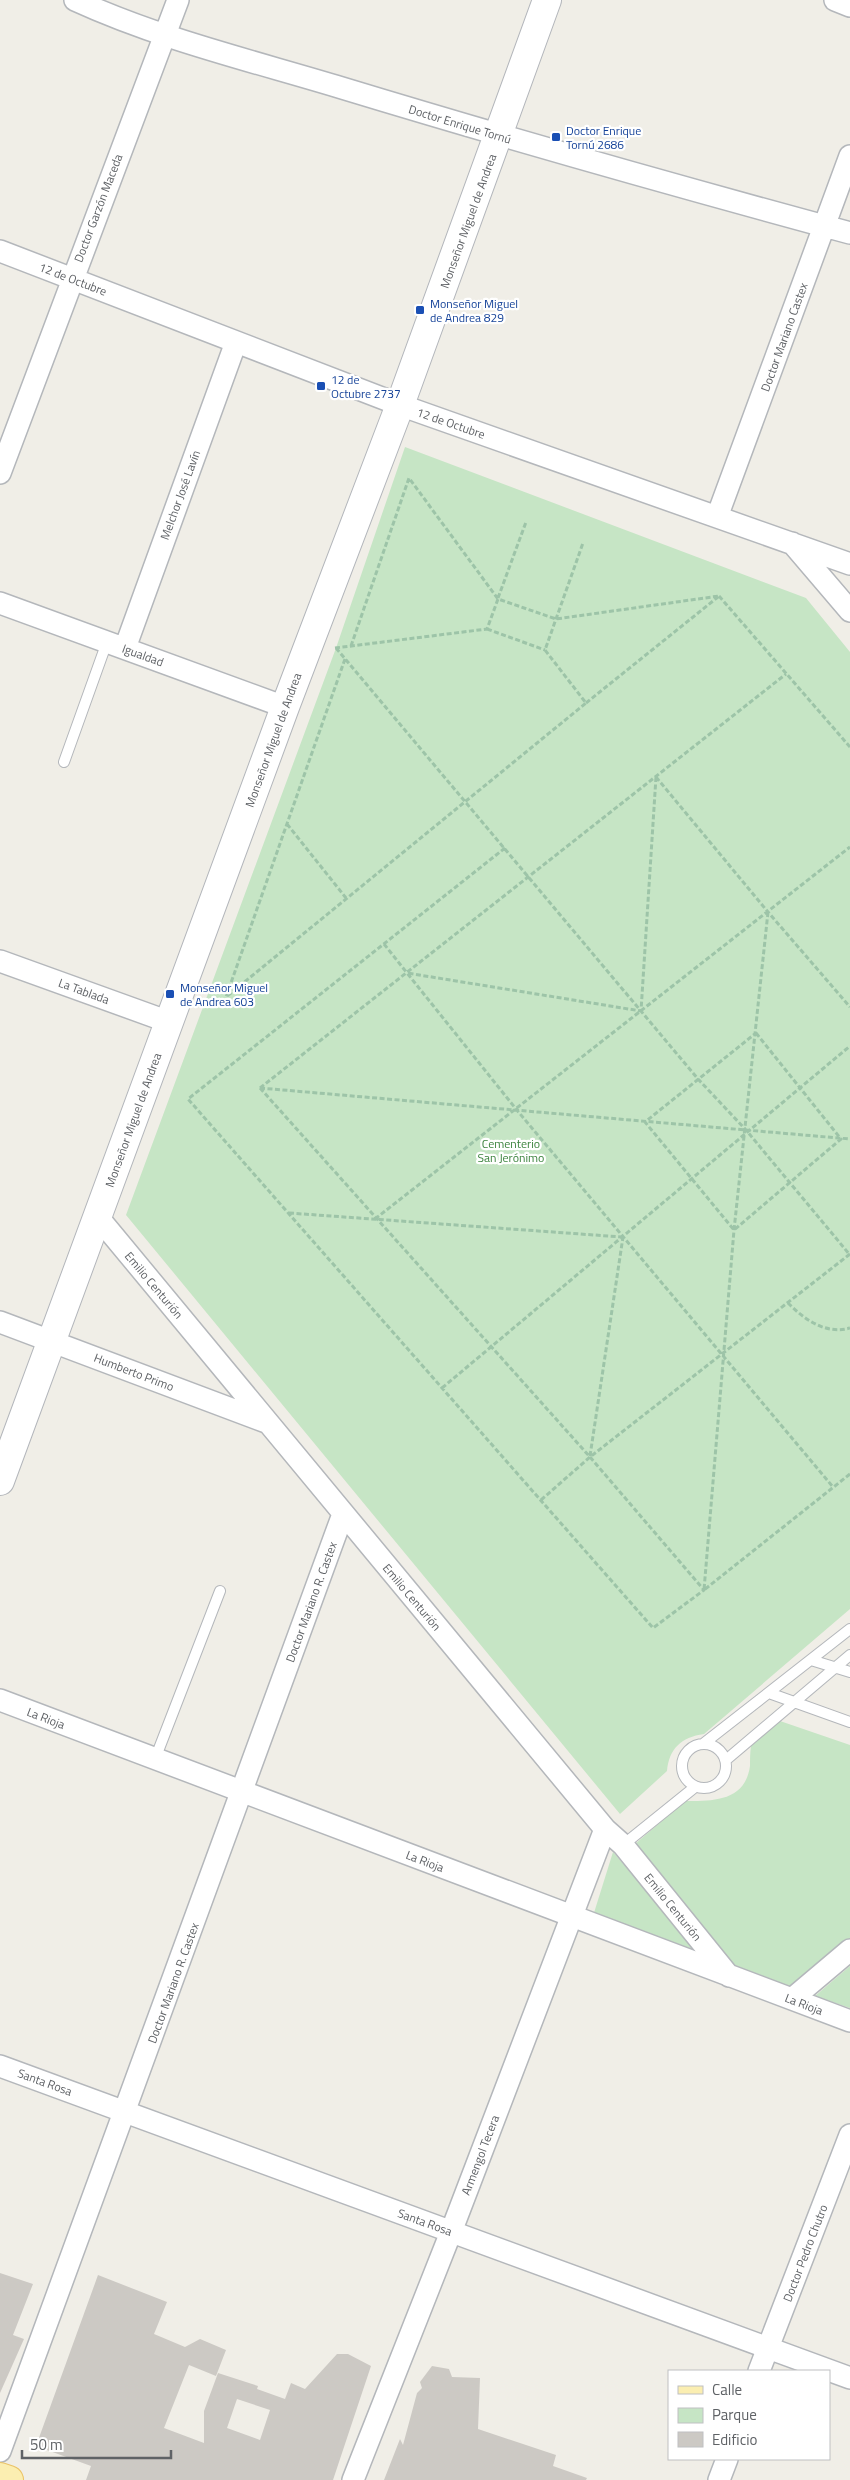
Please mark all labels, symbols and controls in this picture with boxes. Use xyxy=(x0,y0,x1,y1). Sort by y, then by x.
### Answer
street label: Doctor Enrique Tornú xyxy=(406,99,514,149)
place label: Doctor Enrique Tornú 2686 xyxy=(566,121,641,154)
marker: Doctor Enrique Tornú 2686 xyxy=(550,131,562,143)
street label: Doctor Garzón Maceda xyxy=(69,151,127,265)
street label: Monseñor Miguel de Andrea xyxy=(435,151,501,291)
street label: 12 de Octubre xyxy=(36,257,110,301)
street label: Doctor Mariano Castex xyxy=(755,279,813,394)
place label: Monseñor Miguel de Andrea 829 xyxy=(430,294,518,327)
marker: Monseñor Miguel de Andrea 829 xyxy=(414,304,426,316)
place label: 12 de Octubre 2737 xyxy=(331,370,401,403)
marker: 12 de Octubre 2737 xyxy=(315,380,327,392)
street label: 12 de Octubre xyxy=(414,402,488,444)
street label: Melchor José Lavín xyxy=(155,447,205,543)
street label: Igualdad xyxy=(120,639,166,671)
street label: Monseñor Miguel de Andrea xyxy=(240,670,306,810)
street label: La Tablada xyxy=(56,973,112,1009)
place label: Monseñor Miguel de Andrea 603 xyxy=(180,978,268,1011)
marker: Monseñor Miguel de Andrea 603 xyxy=(164,988,176,1000)
street label: Monseñor Miguel de Andrea xyxy=(100,1050,166,1190)
park label: Cementerio San Jerónimo xyxy=(478,1134,544,1167)
street label: Emilio Centurión xyxy=(120,1247,188,1323)
street label: Humberto Primo xyxy=(91,1348,177,1396)
street label: Doctor Mariano R. Castex xyxy=(280,1538,342,1665)
street label: Emilio Centurión xyxy=(378,1559,446,1635)
street label: La Rioja xyxy=(24,1702,68,1734)
street label: La Rioja xyxy=(403,1845,447,1877)
street label: Emilio Centurión xyxy=(640,1869,706,1945)
street label: Doctor Mariano R. Castex xyxy=(142,1919,204,2046)
street label: La Rioja xyxy=(782,1988,826,2020)
street label: Santa Rosa xyxy=(15,2063,75,2101)
street label: Armengol Tecera xyxy=(456,2112,504,2198)
street label: Doctor Pedro Chutro xyxy=(778,2201,832,2305)
street label: Santa Rosa xyxy=(395,2203,455,2241)
legend xyxy=(668,2370,830,2460)
text: Calle xyxy=(712,2378,742,2401)
text: Parque xyxy=(712,2403,757,2426)
scale bar xyxy=(22,2428,171,2460)
text: Edificio xyxy=(712,2428,757,2451)
text: 50 m xyxy=(30,2433,63,2456)

